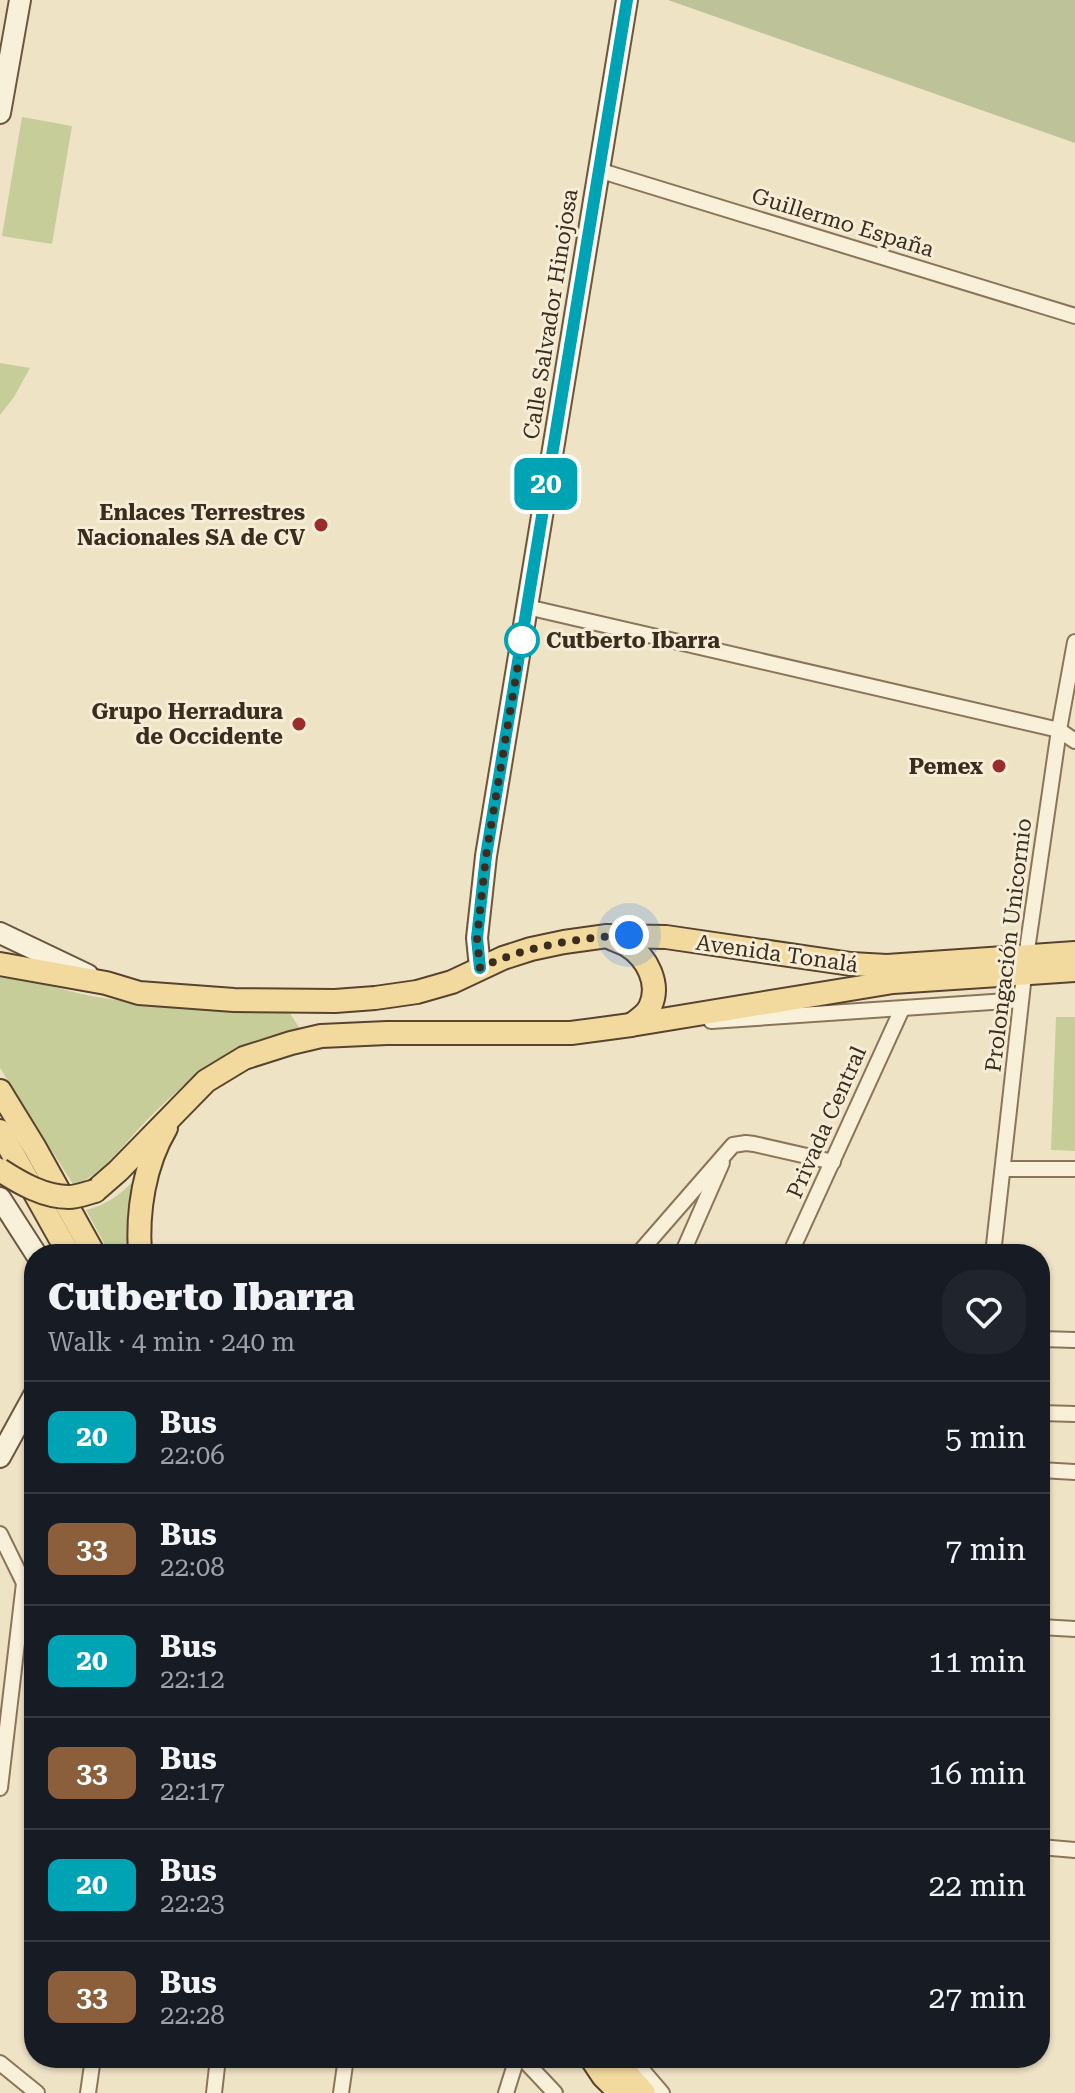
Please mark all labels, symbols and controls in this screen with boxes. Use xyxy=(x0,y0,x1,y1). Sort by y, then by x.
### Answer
street label: Guillermo España xyxy=(749,183,937,262)
street label: Calle Salvador Hinojosa xyxy=(518,187,583,441)
line badge: 20 xyxy=(510,458,582,510)
text: 20 xyxy=(530,467,562,500)
place label: Enlaces Terrestres Nacionales SA de CV xyxy=(77,500,305,550)
marker: Enlaces Terrestres Nacionales SA de CV xyxy=(312,516,330,534)
marker: Cutberto Ibarra xyxy=(505,623,539,657)
place label: Cutberto Ibarra xyxy=(546,628,720,653)
place label: Grupo Herradura de Occidente xyxy=(91,699,283,749)
marker: Grupo Herradura de Occidente xyxy=(290,715,308,733)
place label: Pemex xyxy=(909,754,983,779)
marker: Pemex xyxy=(990,757,1008,775)
street label: Prolongación Unicornio xyxy=(981,817,1036,1073)
your location xyxy=(609,915,649,955)
street label: Avenida Tonalá xyxy=(694,930,860,977)
street label: Privada Central xyxy=(782,1042,871,1202)
button: heart xyxy=(942,1270,1026,1354)
text: Cutberto Ibarra xyxy=(48,1275,355,1319)
text: Walk · 4 min · 240 m xyxy=(48,1327,295,1357)
text: Bus xyxy=(160,1405,217,1440)
text: 20 xyxy=(76,1420,108,1453)
text: 5 min xyxy=(945,1420,1026,1455)
text: 22:06 xyxy=(160,1440,225,1470)
text: Bus xyxy=(160,1517,217,1552)
text: 33 xyxy=(76,1532,108,1565)
text: 7 min xyxy=(945,1532,1026,1567)
text: 22:08 xyxy=(160,1552,225,1582)
text: Bus xyxy=(160,1629,217,1664)
text: 20 xyxy=(76,1644,108,1677)
text: 11 min xyxy=(929,1644,1026,1679)
text: 22:12 xyxy=(160,1664,225,1694)
text: Bus xyxy=(160,1741,217,1776)
text: 33 xyxy=(76,1756,108,1789)
text: 16 min xyxy=(929,1756,1026,1791)
text: 22:17 xyxy=(160,1776,225,1806)
text: Bus xyxy=(160,1853,217,1888)
text: 20 xyxy=(76,1868,108,1901)
text: 22 min xyxy=(929,1868,1026,1903)
text: 22:23 xyxy=(160,1888,225,1918)
text: Bus xyxy=(160,1965,217,2000)
text: 33 xyxy=(76,1980,108,2013)
text: 27 min xyxy=(929,1980,1026,2015)
text: 22:28 xyxy=(160,2000,225,2030)

